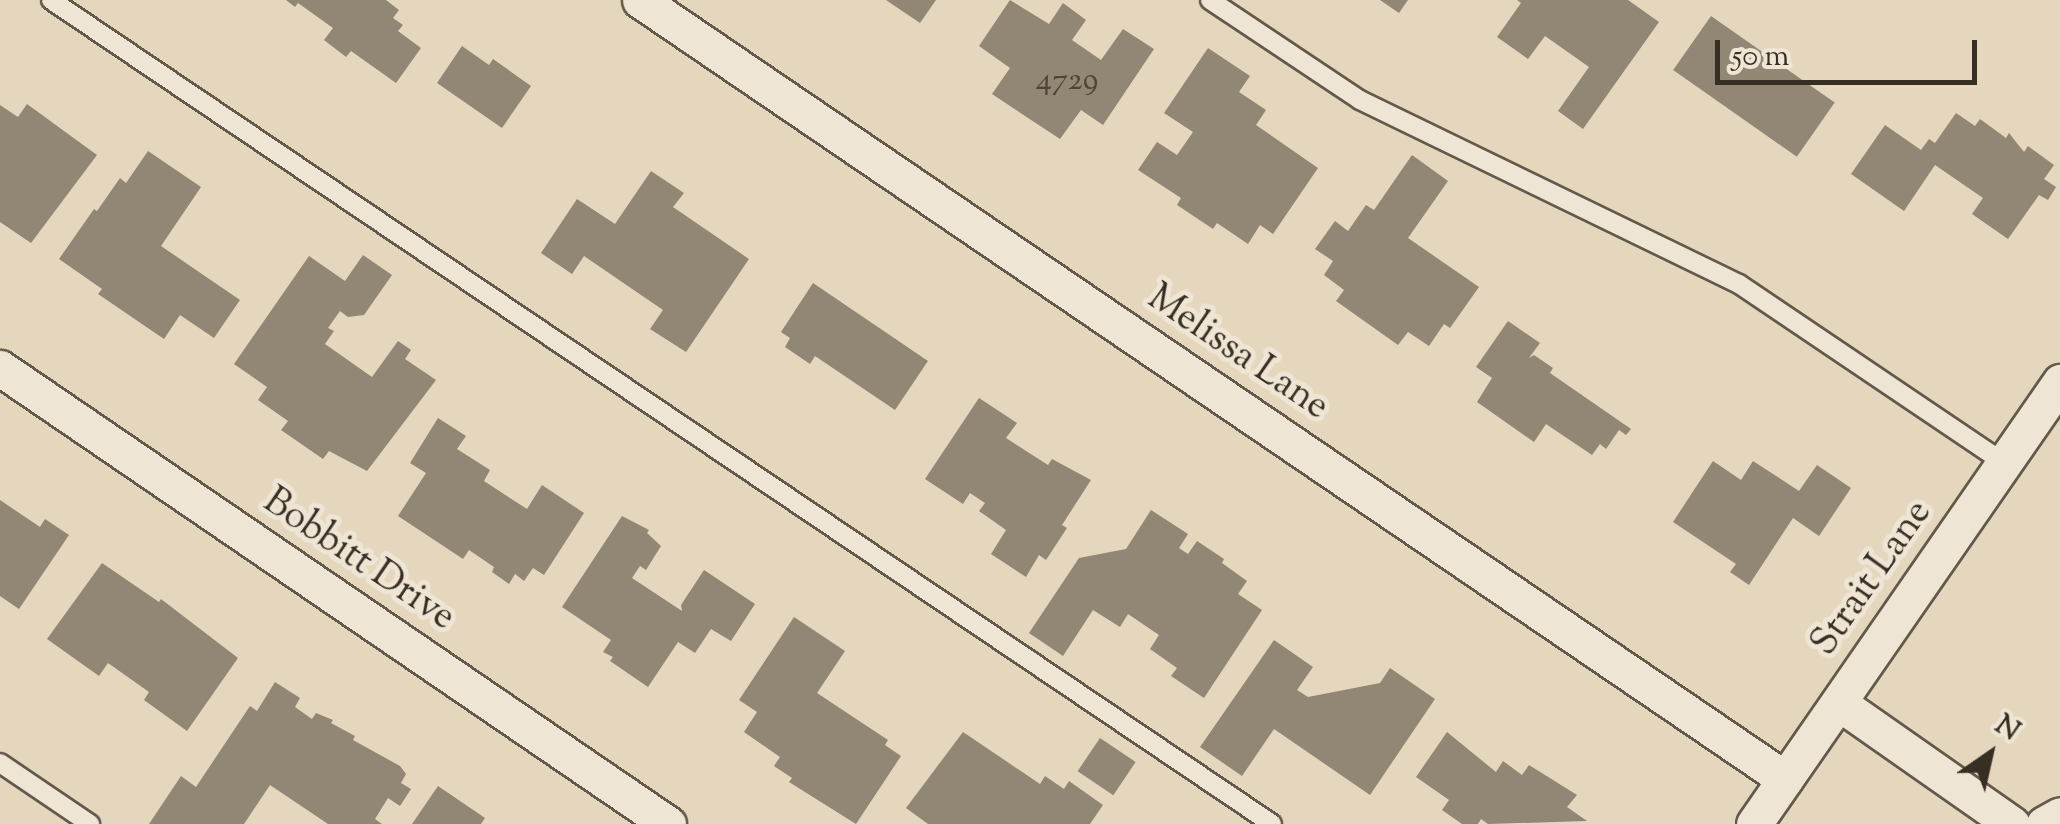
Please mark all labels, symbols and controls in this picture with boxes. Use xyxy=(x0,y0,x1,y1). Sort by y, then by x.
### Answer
scale bar xyxy=(1720,20,1982,82)
text: 50 m xyxy=(1732,36,1789,79)
house number: 4729 xyxy=(1036,62,1098,100)
street label: Melissa Lane xyxy=(1138,277,1336,431)
street label: Bobbitt Drive xyxy=(253,480,463,642)
street label: Strait Lane xyxy=(1803,492,1943,666)
north arrow xyxy=(1940,704,2040,804)
text: N xyxy=(1986,706,2027,752)

